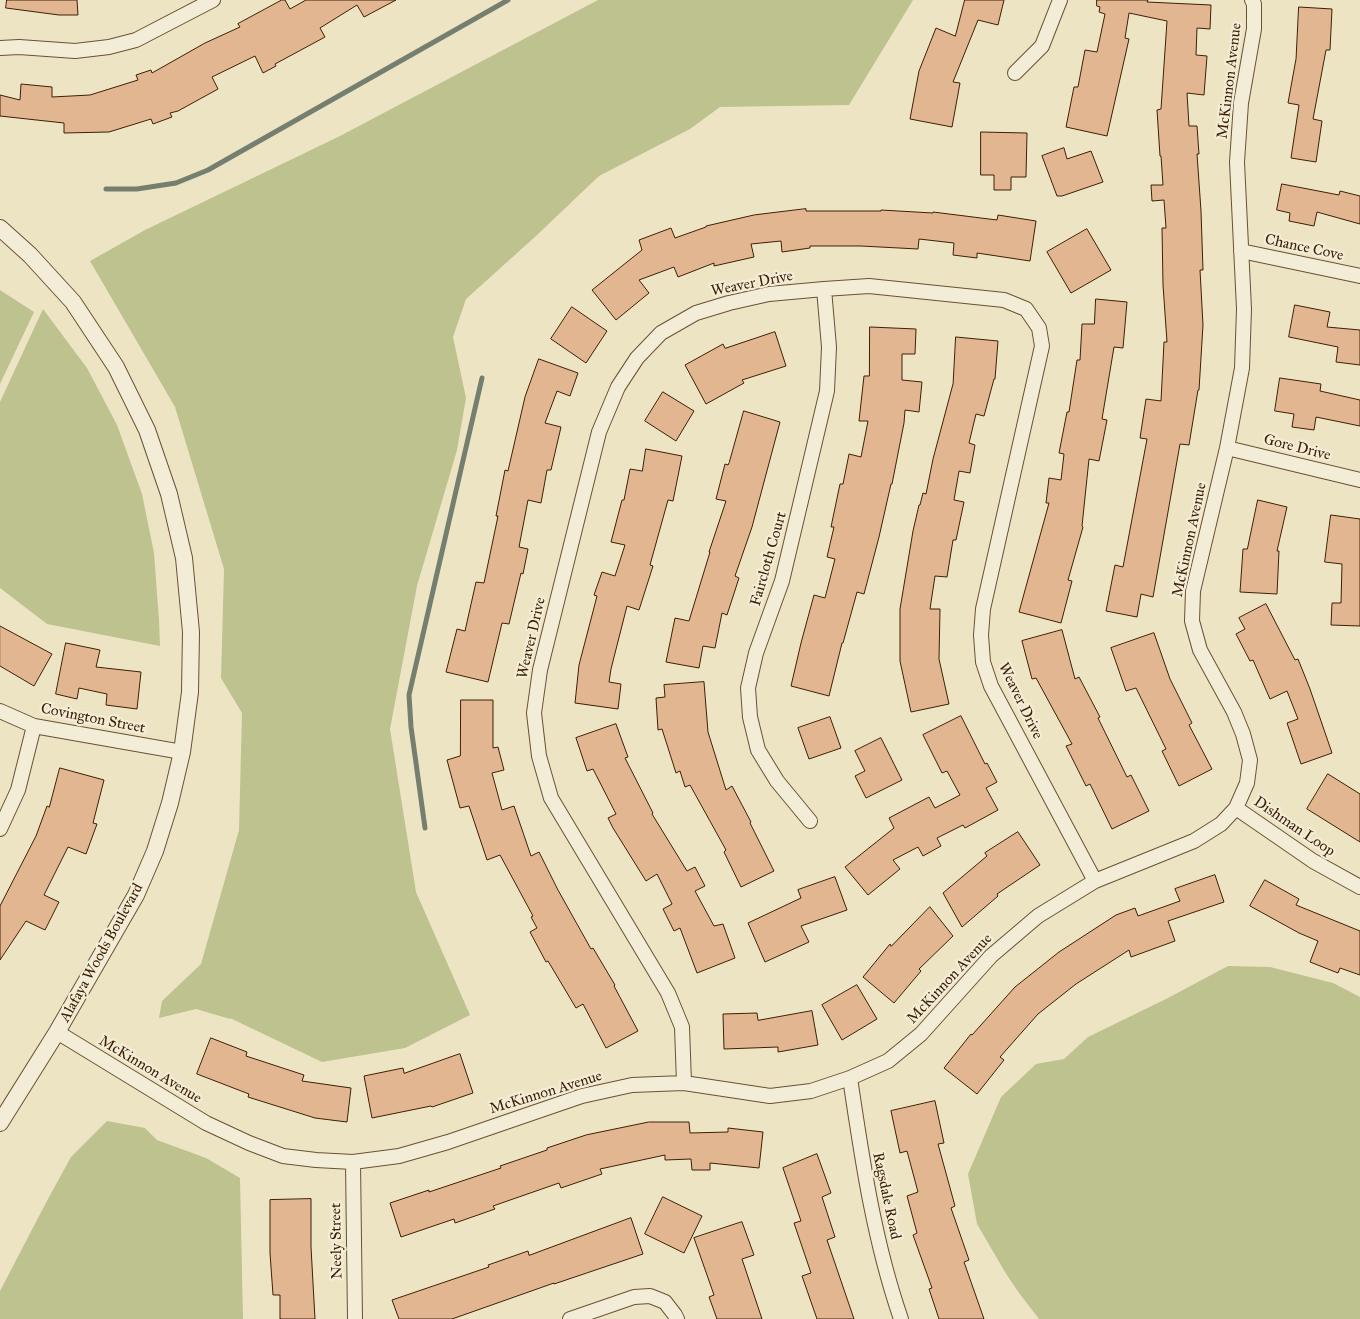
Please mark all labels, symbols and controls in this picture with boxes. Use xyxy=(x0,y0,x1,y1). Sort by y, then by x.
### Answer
street label: McKinnon Avenue xyxy=(1214,22,1246,140)
street label: Chance Cove xyxy=(1263,231,1345,265)
street label: Weaver Drive xyxy=(710,267,794,301)
street label: Gore Drive xyxy=(1262,431,1332,465)
street label: McKinnon Avenue xyxy=(1169,481,1211,599)
street label: Faircloth Court xyxy=(747,510,791,608)
street label: Weaver Drive xyxy=(514,596,550,680)
street label: Weaver Drive xyxy=(994,660,1046,742)
street label: Covington Street xyxy=(39,700,147,738)
street label: Dishman Loop xyxy=(1250,793,1338,861)
street label: Alafaya Woods Boulevard xyxy=(56,881,148,1025)
street label: McKinnon Avenue xyxy=(904,930,996,1028)
street label: McKinnon Avenue xyxy=(95,1032,205,1108)
street label: McKinnon Avenue xyxy=(488,1067,604,1119)
street label: Ragsdale Road xyxy=(868,1151,904,1241)
street label: Neely Street xyxy=(327,1203,347,1279)

